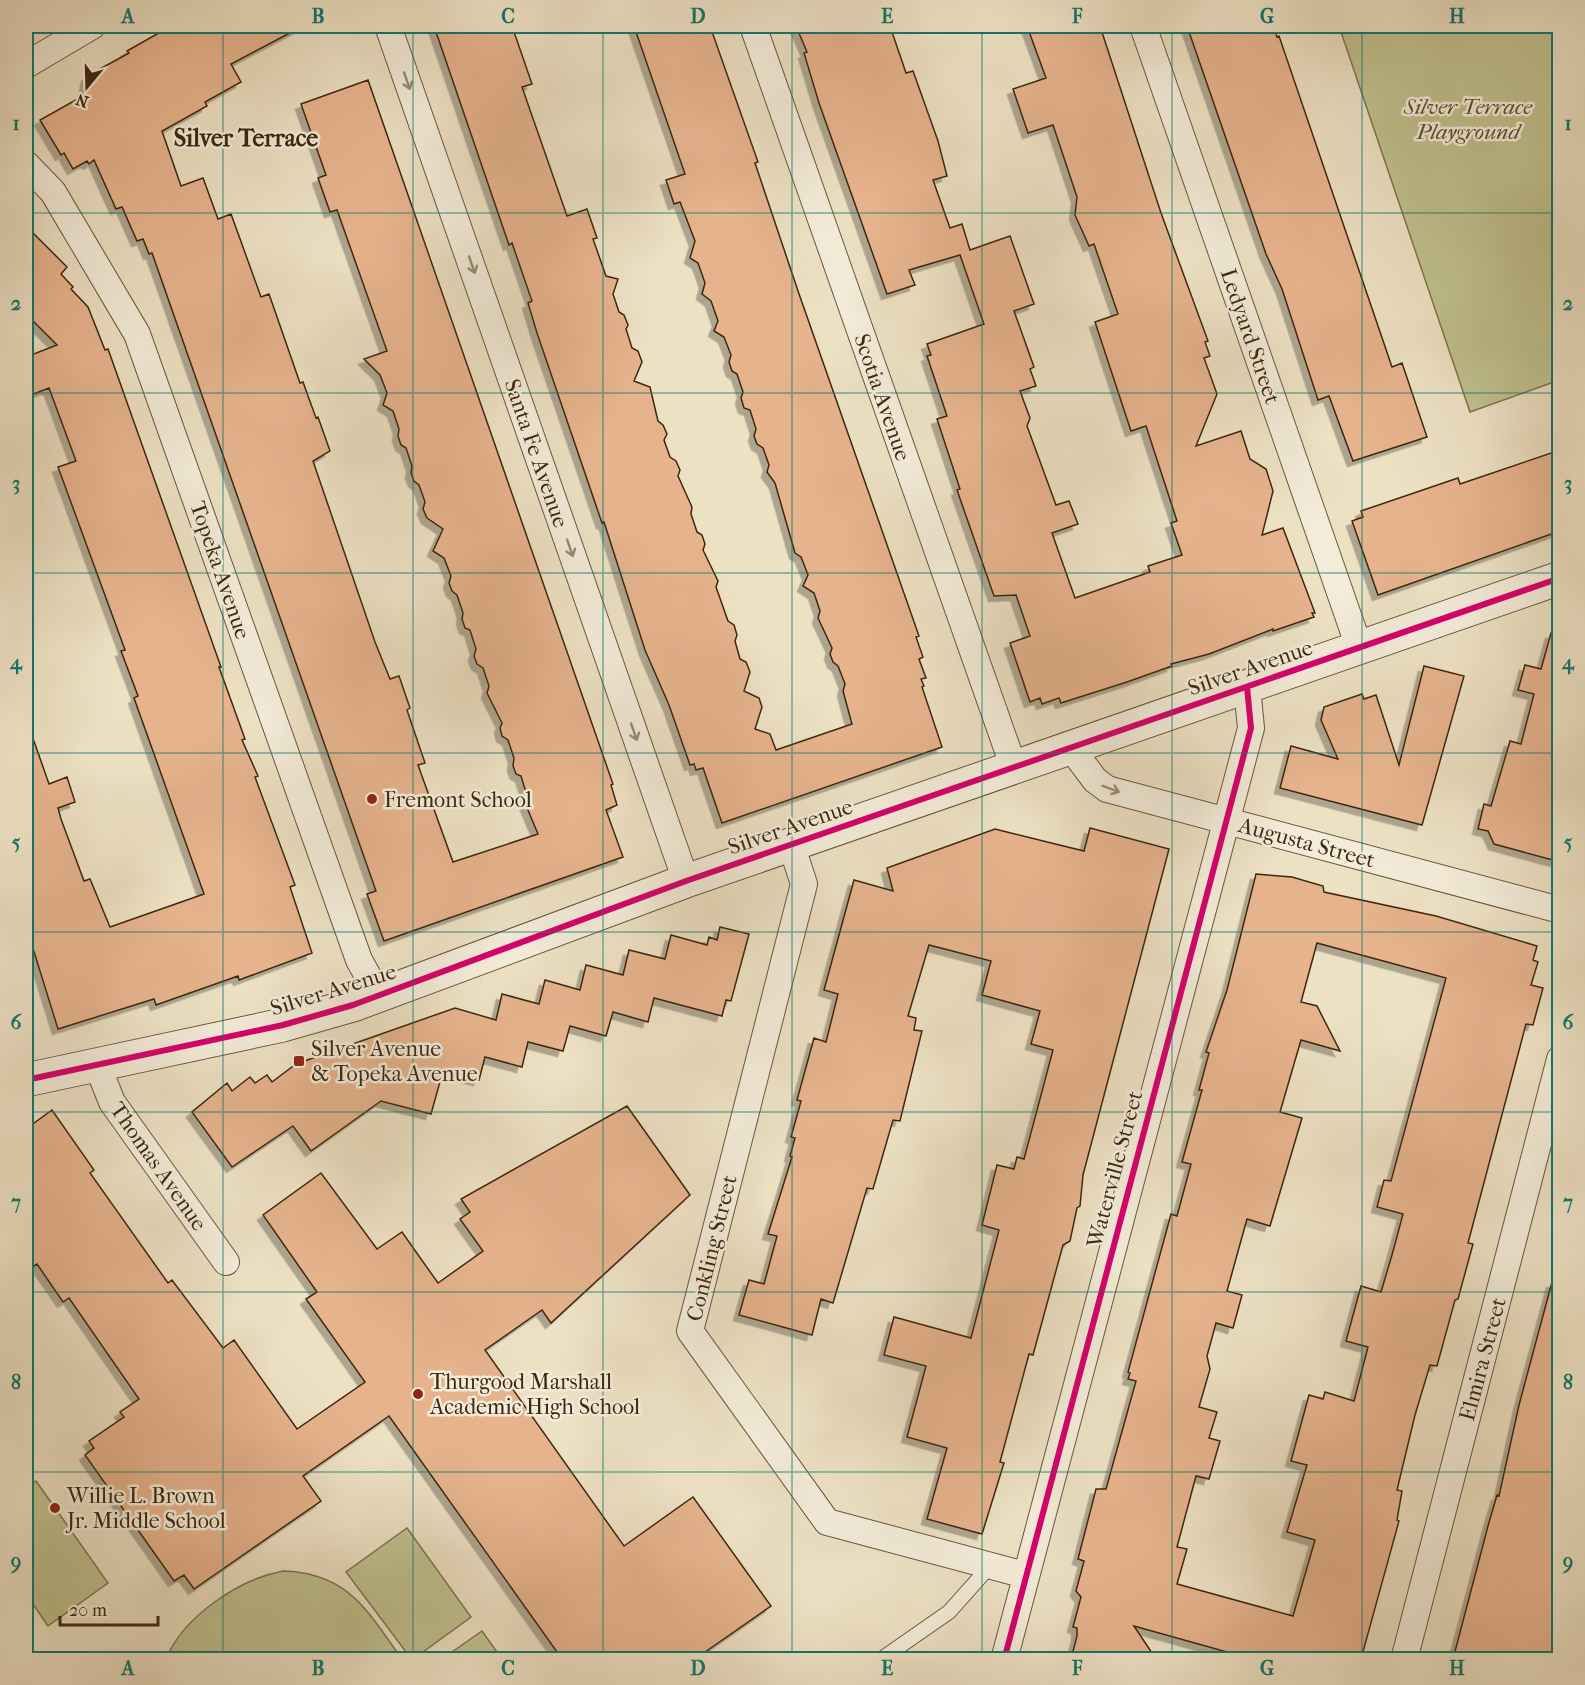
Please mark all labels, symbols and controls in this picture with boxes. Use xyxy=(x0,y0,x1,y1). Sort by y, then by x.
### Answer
text: A xyxy=(120,5,136,28)
text: B xyxy=(311,5,325,28)
text: C xyxy=(501,5,515,28)
text: D xyxy=(690,5,706,28)
text: E xyxy=(881,5,893,28)
text: F xyxy=(1071,5,1083,28)
text: G xyxy=(1260,5,1274,28)
text: H xyxy=(1449,5,1465,28)
north arrow xyxy=(57,57,117,117)
one-way arrow xyxy=(403,71,414,90)
text: N xyxy=(73,89,91,112)
park label: Silver Terrace Playground xyxy=(1403,94,1533,145)
text: 1 xyxy=(12,112,20,135)
text: 1 xyxy=(1564,112,1572,135)
district label: Silver Terrace xyxy=(174,124,318,152)
one-way arrow xyxy=(467,255,478,274)
street label: Ledyard Street xyxy=(1215,265,1285,408)
text: 2 xyxy=(11,292,21,315)
text: 2 xyxy=(1563,292,1573,315)
street label: Scotia Avenue xyxy=(848,331,916,464)
street label: Santa Fe Avenue xyxy=(498,376,574,531)
text: 3 xyxy=(12,472,20,495)
text: 3 xyxy=(1564,472,1572,495)
street label: Topeka Avenue xyxy=(184,498,256,643)
one-way arrow xyxy=(566,538,577,557)
street label: Silver Avenue xyxy=(1185,634,1316,701)
text: 4 xyxy=(9,651,23,675)
text: 4 xyxy=(1561,651,1575,675)
one-way arrow xyxy=(630,722,641,741)
one-way arrow xyxy=(1102,784,1120,795)
place label: Fremont School xyxy=(384,787,532,813)
marker: Fremont School xyxy=(365,792,379,806)
street label: Silver Avenue xyxy=(725,793,856,860)
street label: Augusta Street xyxy=(1235,812,1378,874)
text: 5 xyxy=(12,831,21,854)
text: 5 xyxy=(1564,831,1573,854)
street label: Silver Avenue xyxy=(267,958,399,1021)
text: 6 xyxy=(11,1011,23,1034)
text: 6 xyxy=(1563,1011,1575,1034)
place label: Silver Avenue & Topeka Avenue xyxy=(311,1036,478,1087)
marker: Silver Avenue & Topeka Avenue xyxy=(292,1054,306,1068)
street label: Waterville Street xyxy=(1081,1088,1148,1252)
street label: Thomas Avenue xyxy=(104,1097,212,1236)
street label: Conkling Street xyxy=(681,1172,743,1324)
text: 7 xyxy=(10,1191,21,1214)
text: 7 xyxy=(1562,1191,1573,1214)
street label: Elmira Street xyxy=(1454,1295,1512,1424)
place label: Thurgood Marshall Academic High School xyxy=(429,1369,640,1420)
text: 8 xyxy=(11,1371,21,1394)
text: 8 xyxy=(1563,1371,1573,1394)
marker: Thurgood Marshall Academic High School xyxy=(411,1387,425,1401)
place label: Willie L. Brown Jr. Middle School xyxy=(65,1483,226,1534)
marker: Willie L. Brown Jr. Middle School xyxy=(48,1501,62,1515)
text: 9 xyxy=(10,1551,21,1574)
text: 9 xyxy=(1562,1551,1573,1574)
scale bar xyxy=(60,1589,158,1627)
text: 20 m xyxy=(69,1600,107,1621)
text: A xyxy=(120,1657,136,1680)
text: B xyxy=(311,1657,325,1680)
text: C xyxy=(501,1657,515,1680)
text: D xyxy=(690,1657,706,1680)
text: E xyxy=(881,1657,893,1680)
text: F xyxy=(1071,1657,1083,1680)
text: G xyxy=(1260,1657,1274,1680)
text: H xyxy=(1449,1657,1465,1680)

